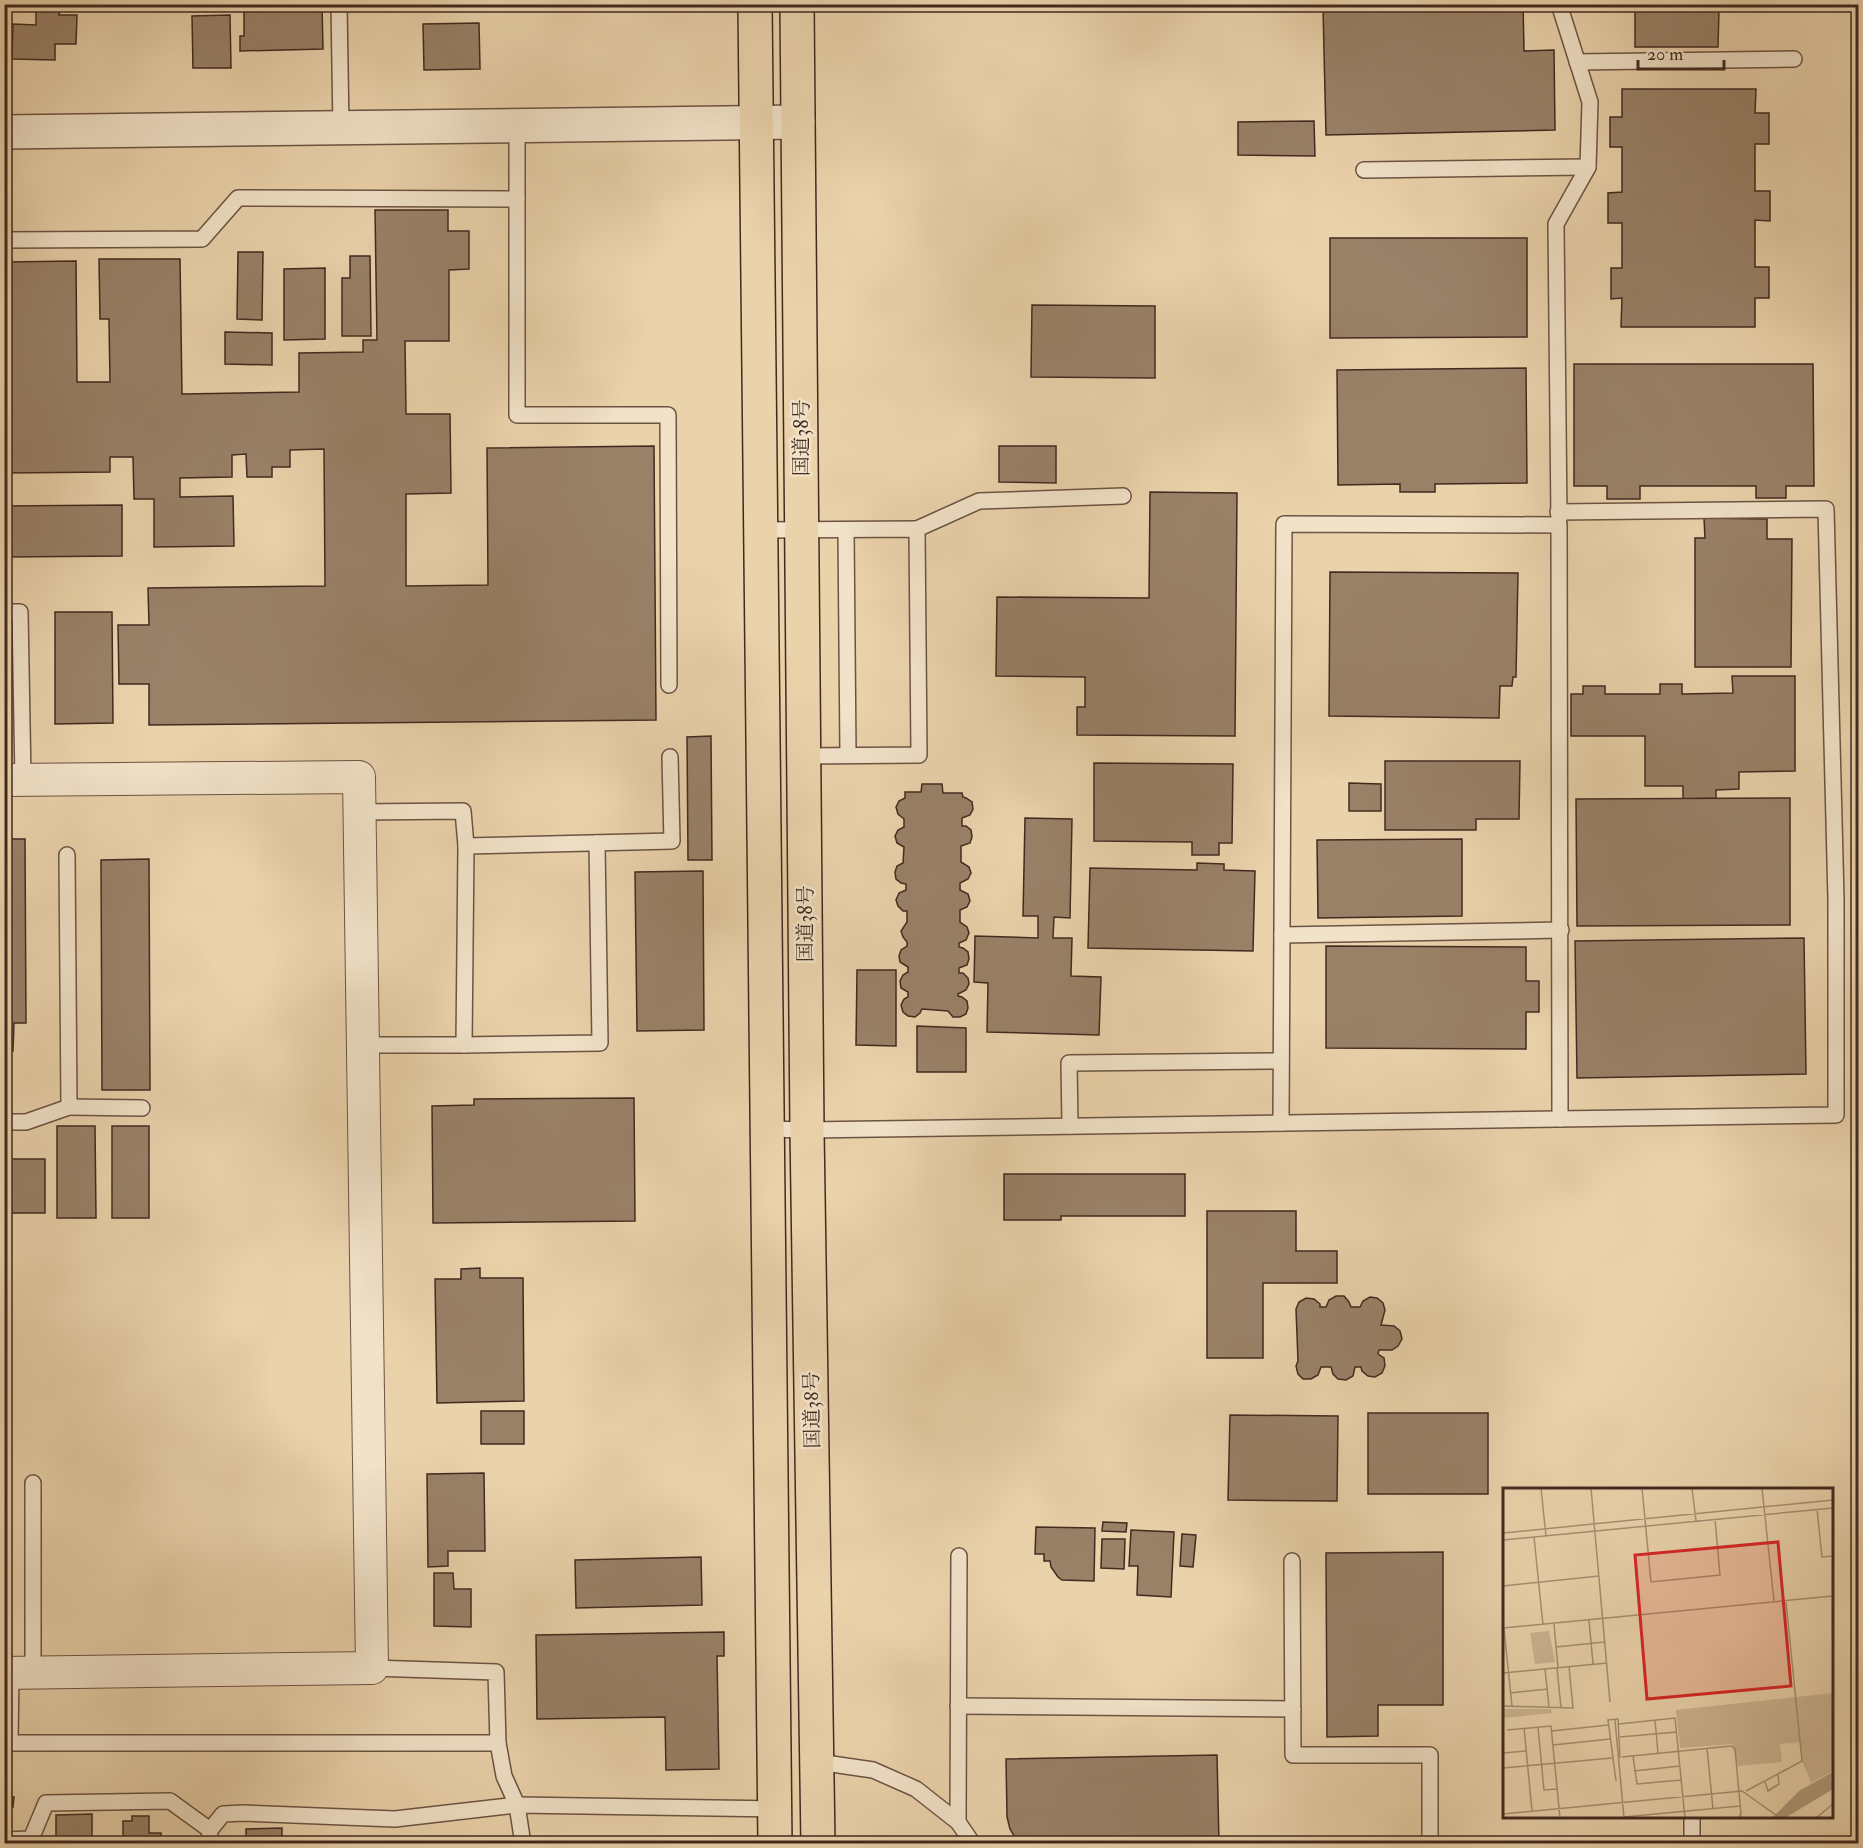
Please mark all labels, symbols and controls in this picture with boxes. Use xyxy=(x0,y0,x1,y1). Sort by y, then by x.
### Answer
scale bar xyxy=(1638,33,1724,71)
text: 20 m xyxy=(1647,43,1683,66)
street label: 国道38号 xyxy=(789,399,814,477)
street label: 国道38号 xyxy=(793,885,818,963)
street label: 国道38号 xyxy=(799,1371,825,1449)
inset map xyxy=(1503,1488,1833,1818)

